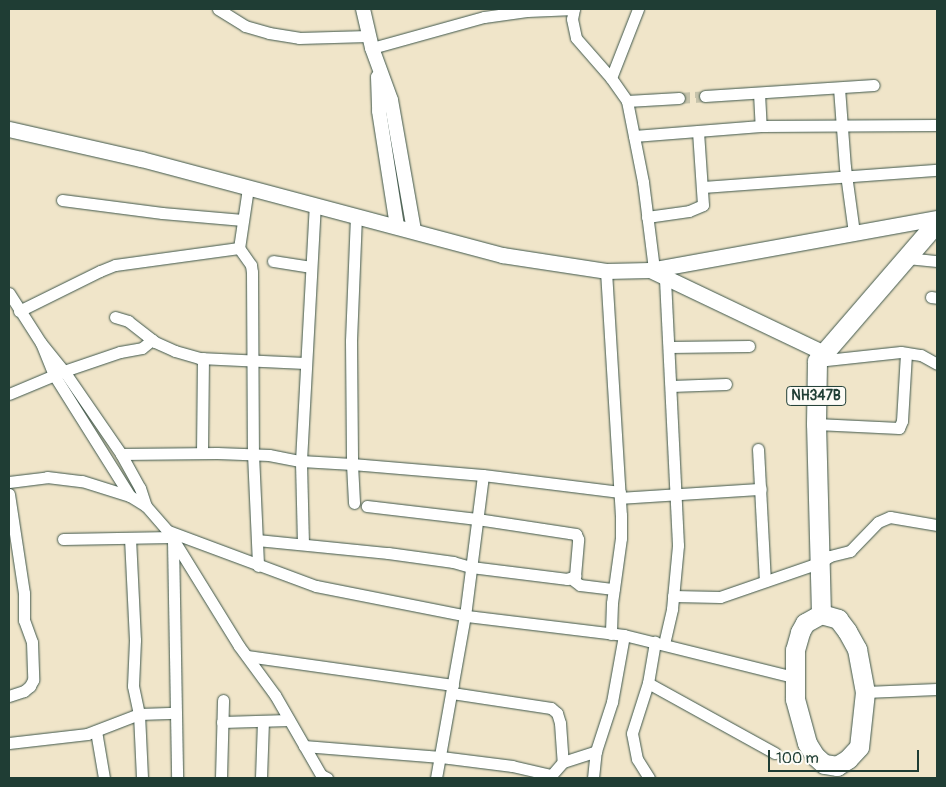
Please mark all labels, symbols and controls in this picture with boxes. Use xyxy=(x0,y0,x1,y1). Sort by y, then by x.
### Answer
road number: NH347B xyxy=(786,384,846,408)
scale bar xyxy=(771,740,922,772)
text: 100 m xyxy=(776,749,819,768)

